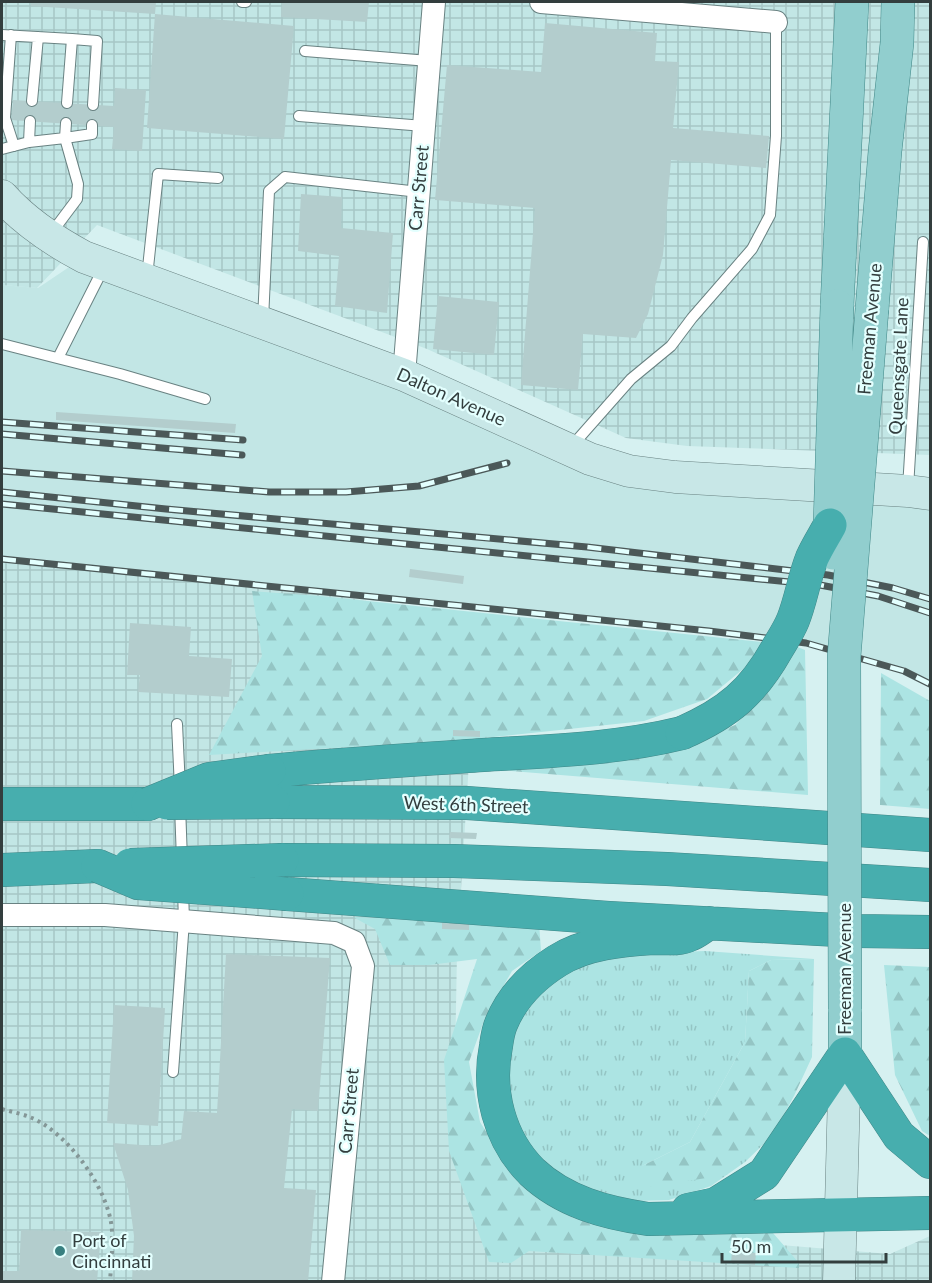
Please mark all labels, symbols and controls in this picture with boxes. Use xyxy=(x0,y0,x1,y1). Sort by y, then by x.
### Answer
street label: Carr Street xyxy=(403,144,433,232)
street label: Freeman Avenue xyxy=(852,262,886,396)
street label: Queensgate Lane xyxy=(883,297,913,435)
street label: Dalton Avenue xyxy=(394,362,509,430)
street label: West 6th Street xyxy=(403,791,529,817)
street label: Freeman Avenue xyxy=(833,903,855,1035)
street label: Carr Street xyxy=(333,1067,363,1155)
scale bar xyxy=(722,1226,886,1264)
place label: Port of Cincinnati xyxy=(72,1229,151,1272)
text: 50 m xyxy=(731,1235,771,1257)
marker: Port of Cincinnati xyxy=(53,1244,67,1258)

